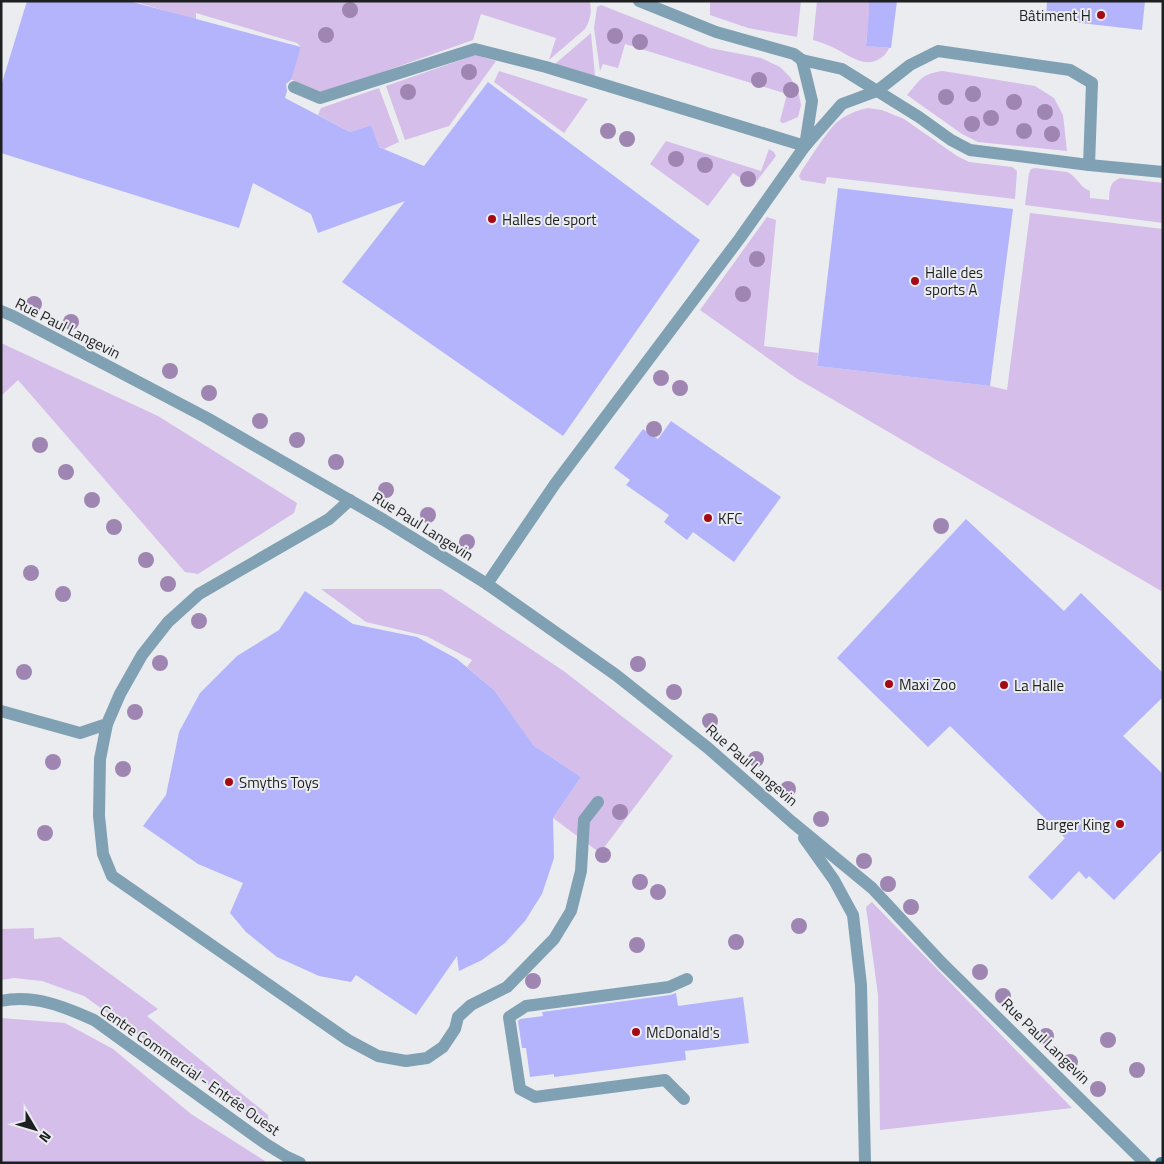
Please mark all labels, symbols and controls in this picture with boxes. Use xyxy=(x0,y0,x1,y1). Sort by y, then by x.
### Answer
place label: Bâtiment H xyxy=(1019,4,1091,27)
marker: Bâtiment H xyxy=(1095,9,1107,21)
place label: Halles de sport xyxy=(502,208,597,231)
marker: Halles de sport xyxy=(486,213,498,225)
place label: Halle des sports A xyxy=(925,261,983,301)
marker: Halle des sports A xyxy=(909,275,921,287)
street label: Rue Paul Langevin xyxy=(11,292,125,364)
street label: Rue Paul Langevin xyxy=(368,486,478,566)
place label: KFC xyxy=(718,507,742,530)
marker: KFC xyxy=(702,512,714,524)
place label: Maxi Zoo xyxy=(899,673,956,696)
place label: La Halle xyxy=(1014,674,1064,697)
marker: Maxi Zoo xyxy=(883,678,895,690)
marker: La Halle xyxy=(998,679,1010,691)
street label: Rue Paul Langevin xyxy=(701,718,803,812)
place label: Smyths Toys xyxy=(239,771,319,794)
marker: Smyths Toys xyxy=(223,776,235,788)
place label: Burger King xyxy=(1036,813,1110,836)
marker: Burger King xyxy=(1114,818,1126,830)
street label: Rue Paul Langevin xyxy=(996,993,1096,1089)
street label: Centre Commercial - Entrée Ouest xyxy=(95,999,285,1142)
place label: McDonald's xyxy=(646,1021,720,1044)
marker: McDonald's xyxy=(630,1026,642,1038)
north arrow xyxy=(10,1104,60,1154)
text: N xyxy=(34,1127,57,1148)

